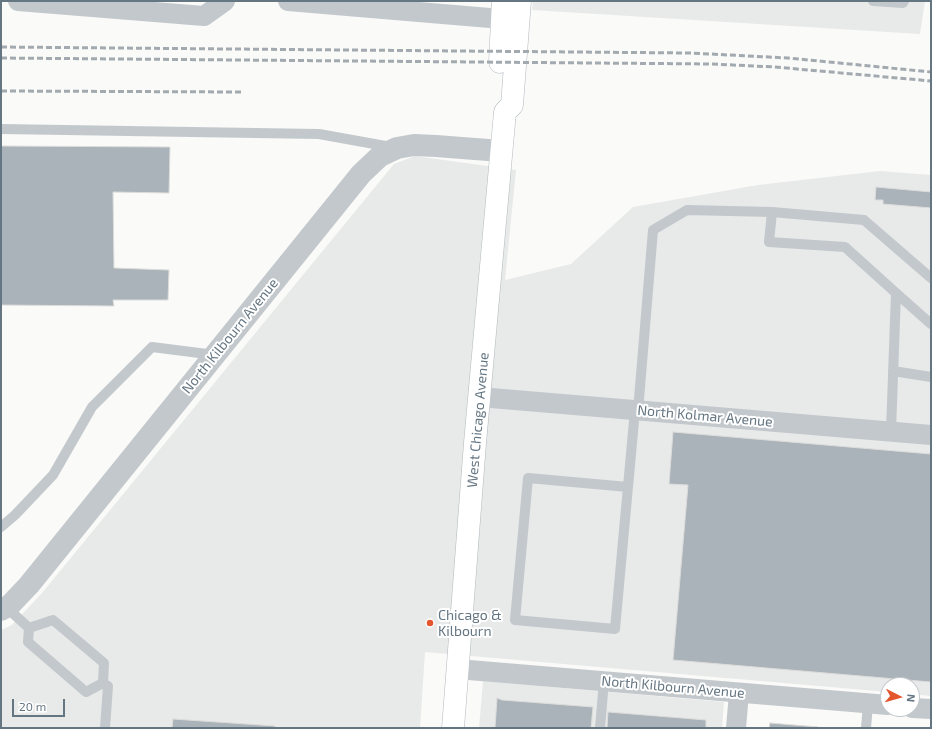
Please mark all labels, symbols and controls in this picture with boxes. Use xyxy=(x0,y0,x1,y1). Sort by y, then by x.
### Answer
street label: North Kilbourn Avenue xyxy=(178,275,282,397)
street label: West Chicago Avenue xyxy=(464,352,492,488)
street label: North Kolmar Avenue xyxy=(637,402,773,430)
place label: Chicago & Kilbourn xyxy=(438,607,502,640)
marker: Chicago & Kilbourn xyxy=(425,618,435,628)
street label: North Kilbourn Avenue xyxy=(601,672,745,702)
north arrow xyxy=(880,677,920,717)
scale bar xyxy=(14,691,67,717)
text: N xyxy=(905,694,918,703)
text: 20 m xyxy=(19,699,46,713)

